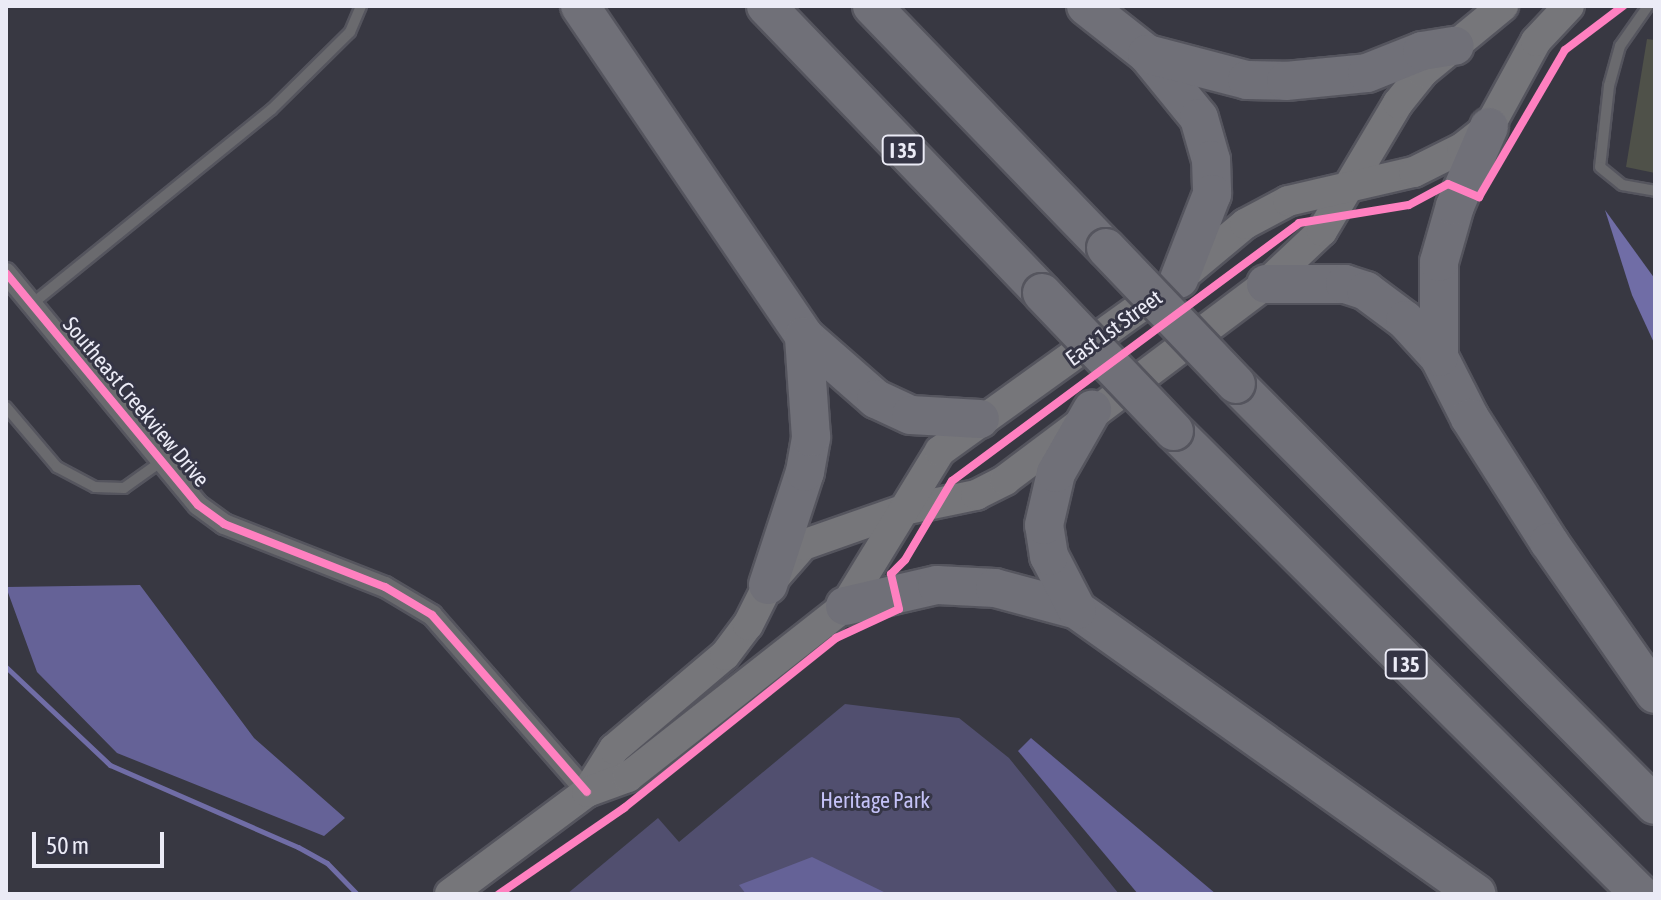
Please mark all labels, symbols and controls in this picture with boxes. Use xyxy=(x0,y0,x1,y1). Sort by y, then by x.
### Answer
road number: I 35 xyxy=(881,134,925,166)
street label: East 1st Street xyxy=(1061,284,1167,372)
street label: Southeast Creekview Drive xyxy=(57,312,215,492)
road number: I 35 xyxy=(1384,648,1428,680)
park label: Heritage Park xyxy=(820,788,930,814)
scale bar xyxy=(36,816,168,866)
text: 50 m xyxy=(46,832,89,859)

